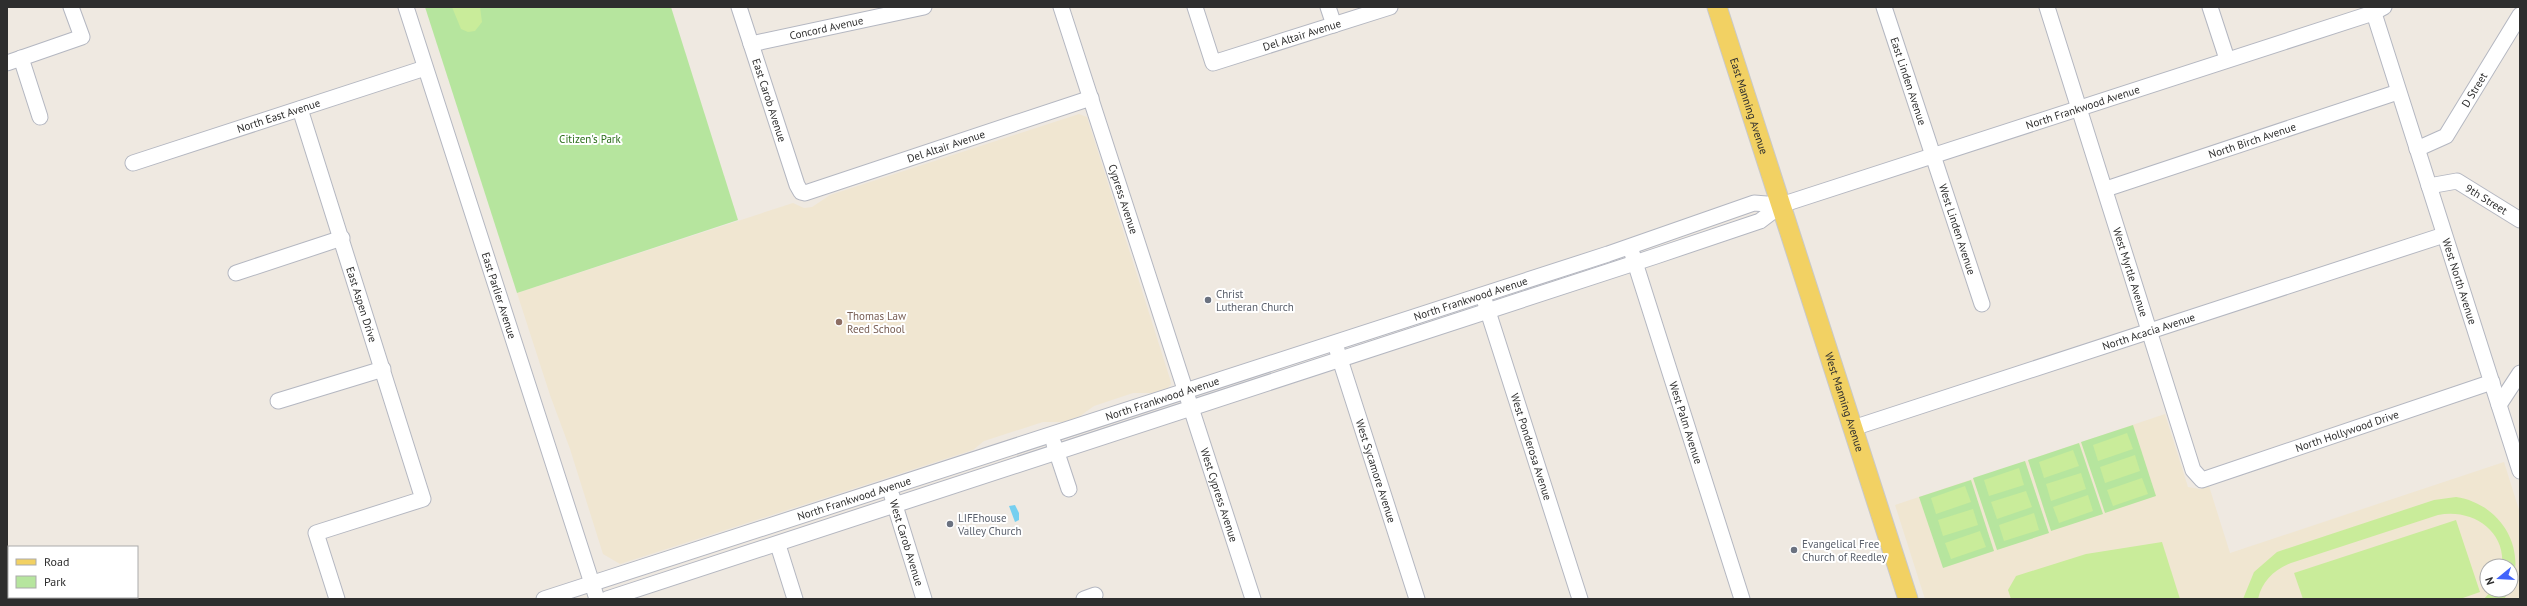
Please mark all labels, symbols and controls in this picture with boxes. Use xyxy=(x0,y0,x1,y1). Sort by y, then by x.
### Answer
street label: Concord Avenue xyxy=(788,13,865,43)
street label: Del Altair Avenue xyxy=(1261,16,1343,54)
street label: East Linden Avenue xyxy=(1887,35,1930,127)
street label: East Manning Avenue xyxy=(1727,56,1771,156)
street label: East Carob Avenue xyxy=(749,57,790,144)
street label: D Street xyxy=(2458,70,2490,110)
street label: North Frankwood Avenue xyxy=(2024,82,2142,132)
street label: North East Avenue xyxy=(235,95,322,136)
street label: North Birch Avenue xyxy=(2207,119,2298,161)
street label: Del Altair Avenue xyxy=(905,127,987,166)
park label: Citizen's Park xyxy=(559,132,622,146)
street label: Cypress Avenue xyxy=(1105,162,1141,236)
street label: 9th Street xyxy=(2463,181,2510,218)
street label: West Linden Avenue xyxy=(1936,182,1979,277)
street label: West Myrtle Avenue xyxy=(2110,226,2151,319)
street label: West North Avenue xyxy=(2439,237,2480,327)
street label: East Parlier Avenue xyxy=(479,250,520,341)
street label: East Aspen Drive xyxy=(343,265,380,344)
street label: North Frankwood Avenue xyxy=(1412,273,1530,324)
place label: Christ Lutheran Church xyxy=(1216,287,1294,314)
marker: Christ Lutheran Church xyxy=(1203,295,1213,305)
place label: Thomas Law Reed School xyxy=(847,309,906,336)
street label: North Acacia Avenue xyxy=(2100,310,2197,353)
marker: Thomas Law Reed School xyxy=(834,317,844,327)
street label: West Manning Avenue xyxy=(1822,350,1867,454)
street label: North Frankwood Avenue xyxy=(1104,373,1221,424)
street label: West Palm Avenue xyxy=(1666,380,1706,466)
street label: West Ponderosa Avenue xyxy=(1508,392,1555,502)
street label: North Hollywood Drive xyxy=(2293,407,2401,455)
street label: West Sycamore Avenue xyxy=(1353,417,1399,525)
street label: West Cypress Avenue xyxy=(1197,446,1241,544)
street label: North Frankwood Avenue xyxy=(795,473,913,523)
street label: West Carob Avenue xyxy=(887,498,927,588)
place label: LIFEhouse Valley Church xyxy=(957,511,1022,538)
marker: LIFEhouse Valley Church xyxy=(945,519,955,529)
place label: Evangelical Free Church of Reedley xyxy=(1802,537,1888,564)
marker: Evangelical Free Church of Reedley xyxy=(1789,545,1799,555)
legend xyxy=(8,546,138,598)
text: Road xyxy=(44,554,69,569)
north arrow xyxy=(2479,558,2519,598)
text: Park xyxy=(44,574,66,589)
text: N xyxy=(2482,575,2497,587)

